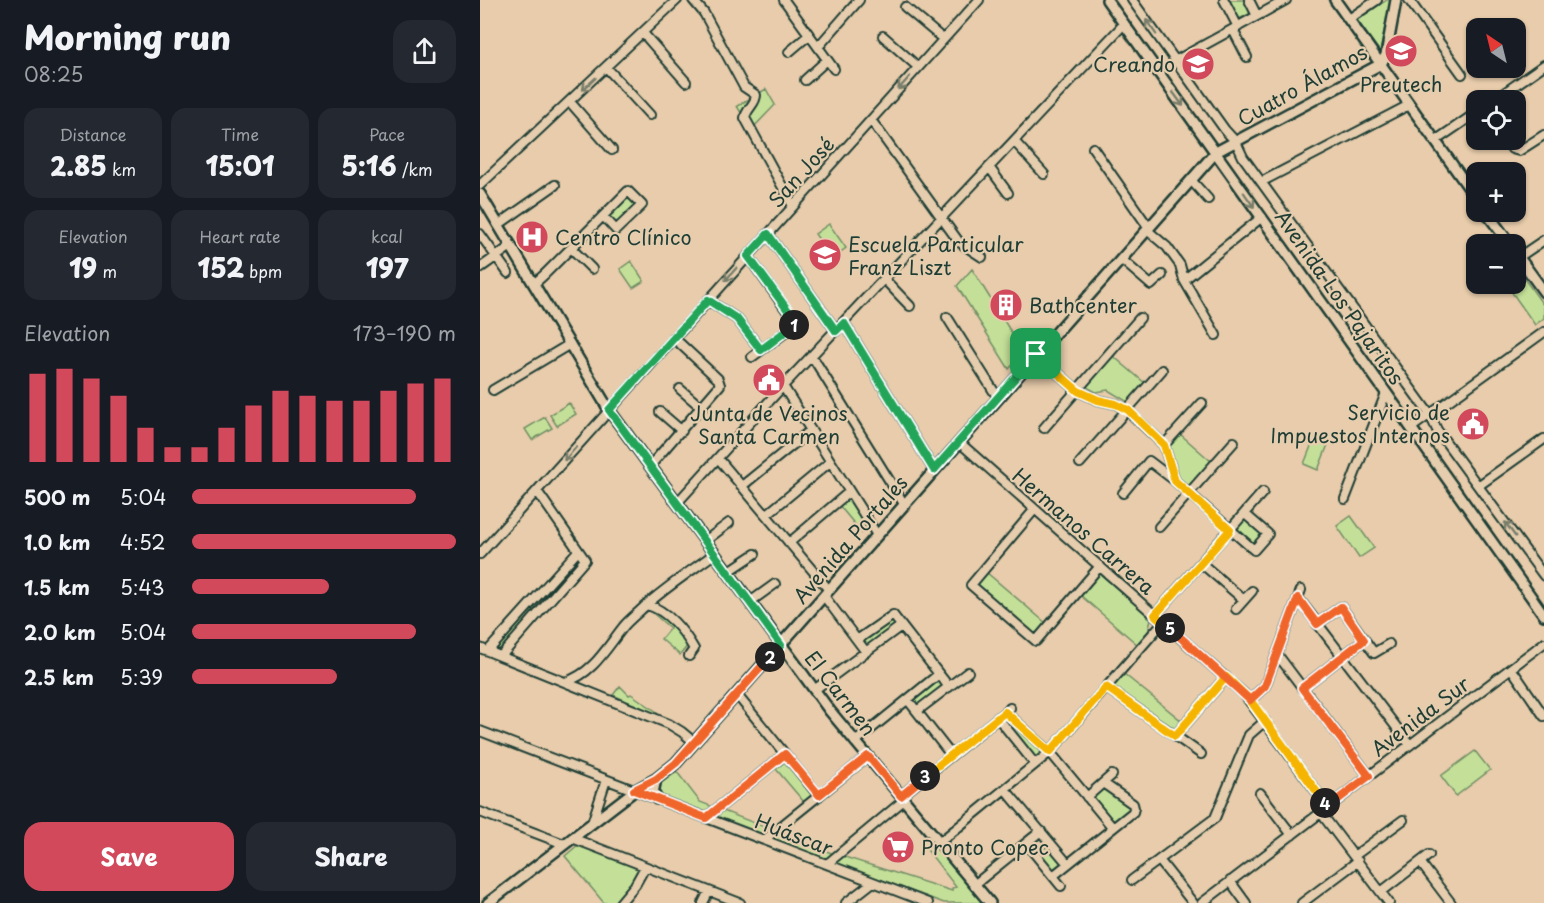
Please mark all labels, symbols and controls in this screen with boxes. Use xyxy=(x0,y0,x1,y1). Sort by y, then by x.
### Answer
text: Morning run xyxy=(24,11,231,61)
north arrow xyxy=(1466,18,1526,78)
map controls xyxy=(1466,18,1526,294)
button: share xyxy=(393,20,456,83)
one-way arrow xyxy=(1145,20,1157,36)
school or university icon: Preutech xyxy=(1383,33,1419,69)
street label: Cuatro Álamos xyxy=(1232,37,1372,133)
school or university icon: Creando xyxy=(1180,46,1216,82)
place label: Creando xyxy=(1093,49,1175,79)
text: 08:25 xyxy=(24,59,83,89)
place label: Preutech xyxy=(1360,69,1442,99)
one-way arrow xyxy=(897,75,911,90)
one-way arrow xyxy=(582,76,597,90)
one-way arrow xyxy=(1172,90,1184,106)
button: locate xyxy=(1466,90,1526,150)
text: Distance xyxy=(59,122,127,146)
text: Time xyxy=(221,122,259,146)
text: Pace xyxy=(369,122,405,146)
street label: San José xyxy=(761,130,841,214)
text: 2.85 xyxy=(50,146,107,185)
text: 15:01 xyxy=(206,146,274,185)
text: 5:16 xyxy=(341,146,397,185)
text: km xyxy=(107,157,136,181)
text: /km xyxy=(397,157,433,181)
button: + xyxy=(1466,162,1526,222)
one-way arrow xyxy=(1243,191,1255,207)
street label: Avenida Los Pajaritos xyxy=(1268,204,1412,390)
hospital icon: Centro Clínico xyxy=(514,219,550,255)
place label: Centro Clínico xyxy=(555,222,692,252)
text: Elevation xyxy=(58,224,128,248)
text: Heart rate xyxy=(200,224,280,248)
text: kcal xyxy=(371,224,403,248)
place label: Escuela Particular Franz Liszt xyxy=(848,229,1024,282)
button: − xyxy=(1466,234,1526,294)
school or university icon: Escuela Particular Franz Liszt xyxy=(807,237,843,273)
text: 19 xyxy=(69,248,97,287)
text: 152 xyxy=(198,248,244,287)
text: 197 xyxy=(366,248,408,287)
text: m xyxy=(97,259,117,283)
text: bpm xyxy=(244,259,282,283)
one-way arrow xyxy=(724,267,738,282)
building icon: Bathcenter xyxy=(988,287,1024,323)
place label: Bathcenter xyxy=(1029,290,1138,320)
pin: 1 xyxy=(779,310,809,340)
text: 1 xyxy=(790,313,798,337)
text: Elevation xyxy=(24,318,110,348)
text: 173–190 m xyxy=(353,318,456,348)
pin xyxy=(1010,328,1061,379)
icon: arrive xyxy=(1019,337,1052,370)
public building icon: Junta de Vecinos Santa Carmen xyxy=(751,362,787,398)
place label: Servicio de Impuestos Internos xyxy=(1270,397,1450,450)
place label: Junta de Vecinos Santa Carmen xyxy=(690,398,848,451)
public building icon: Servicio de Impuestos Internos xyxy=(1455,406,1491,442)
one-way arrow xyxy=(563,446,577,461)
street label: Hermanos Carrera xyxy=(1006,461,1162,602)
street label: Avenida Portales xyxy=(786,468,914,610)
text: 500 m xyxy=(24,482,91,512)
text: 5:04 xyxy=(120,482,166,512)
one-way arrow xyxy=(1503,522,1516,538)
text: 1.0 km xyxy=(24,527,91,557)
text: 4:52 xyxy=(120,527,165,557)
text: 1.5 km xyxy=(24,572,90,602)
text: 5:43 xyxy=(120,572,164,602)
pin: 5 xyxy=(1155,613,1185,643)
text: 5 xyxy=(1165,616,1175,640)
text: 2.0 km xyxy=(24,617,96,647)
text: 5:04 xyxy=(120,617,166,647)
pin: 2 xyxy=(755,642,785,672)
street label: El Carmen xyxy=(798,644,884,742)
text: 2 xyxy=(764,645,776,669)
text: 2.5 km xyxy=(24,662,94,692)
text: 5:39 xyxy=(120,662,163,692)
street label: Avenida Sur xyxy=(1364,668,1476,763)
pin: 3 xyxy=(910,761,940,791)
text: 3 xyxy=(920,764,930,788)
pin: 4 xyxy=(1310,788,1340,818)
text: 4 xyxy=(1320,791,1330,815)
street label: Huáscar xyxy=(751,805,837,863)
button: Save xyxy=(24,822,234,891)
button: Share xyxy=(246,822,456,891)
supermarket icon: Pronto Copec xyxy=(880,829,916,865)
place label: Pronto Copec xyxy=(921,832,1049,862)

